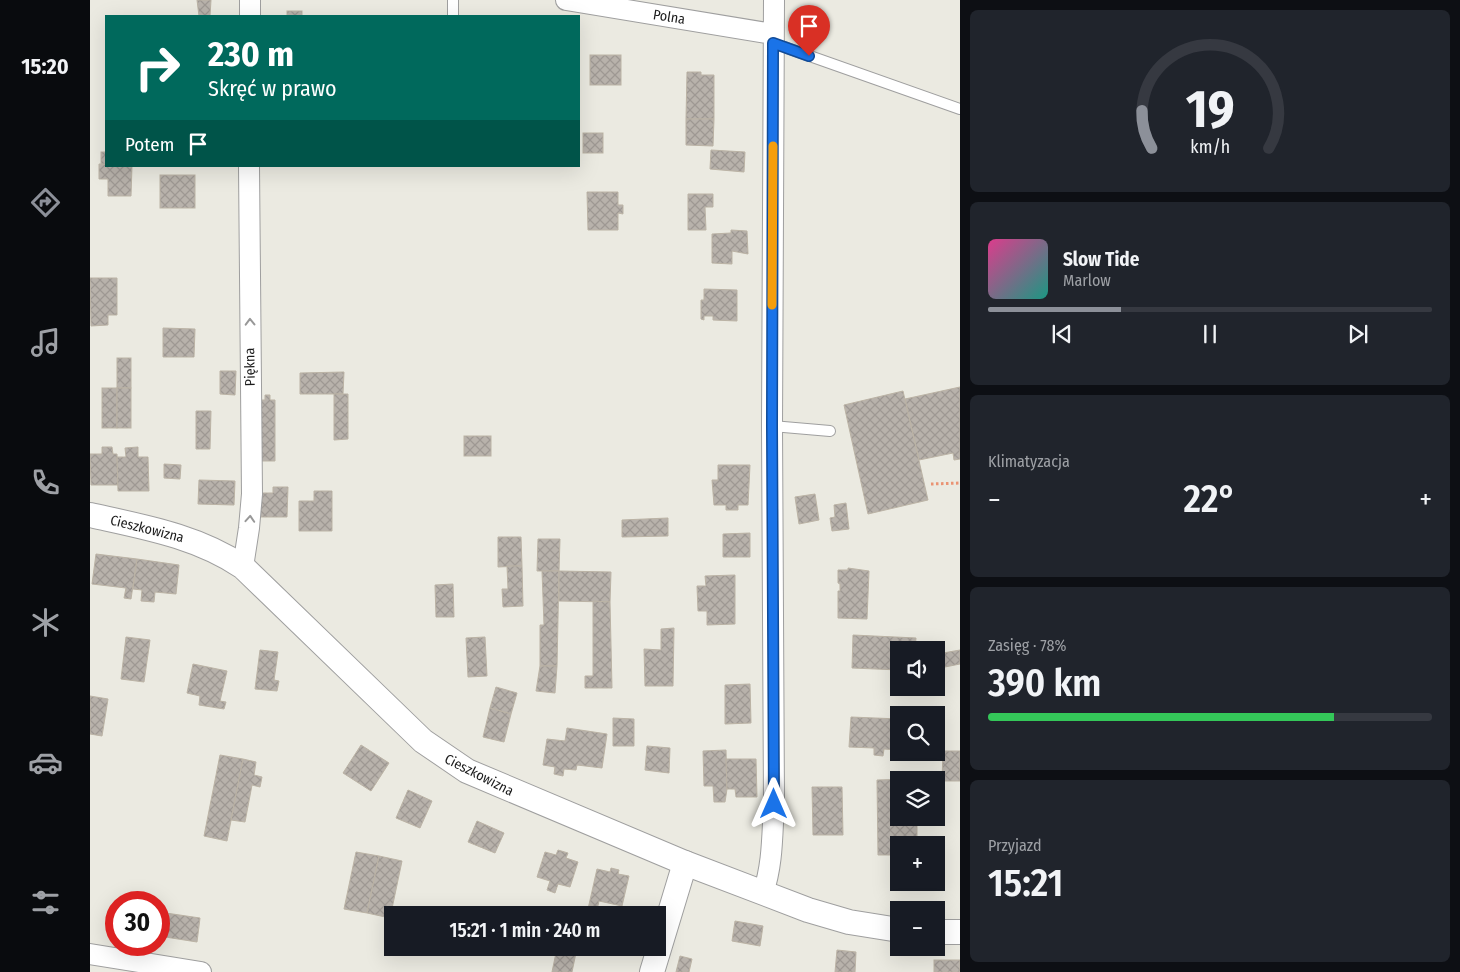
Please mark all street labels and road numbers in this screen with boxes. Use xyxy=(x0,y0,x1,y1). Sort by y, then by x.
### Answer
street label: Polna xyxy=(652,6,686,28)
street label: Piękna xyxy=(241,347,259,386)
street label: Cieszkowizna xyxy=(108,512,186,546)
street label: Cieszkowizna xyxy=(442,750,517,800)

